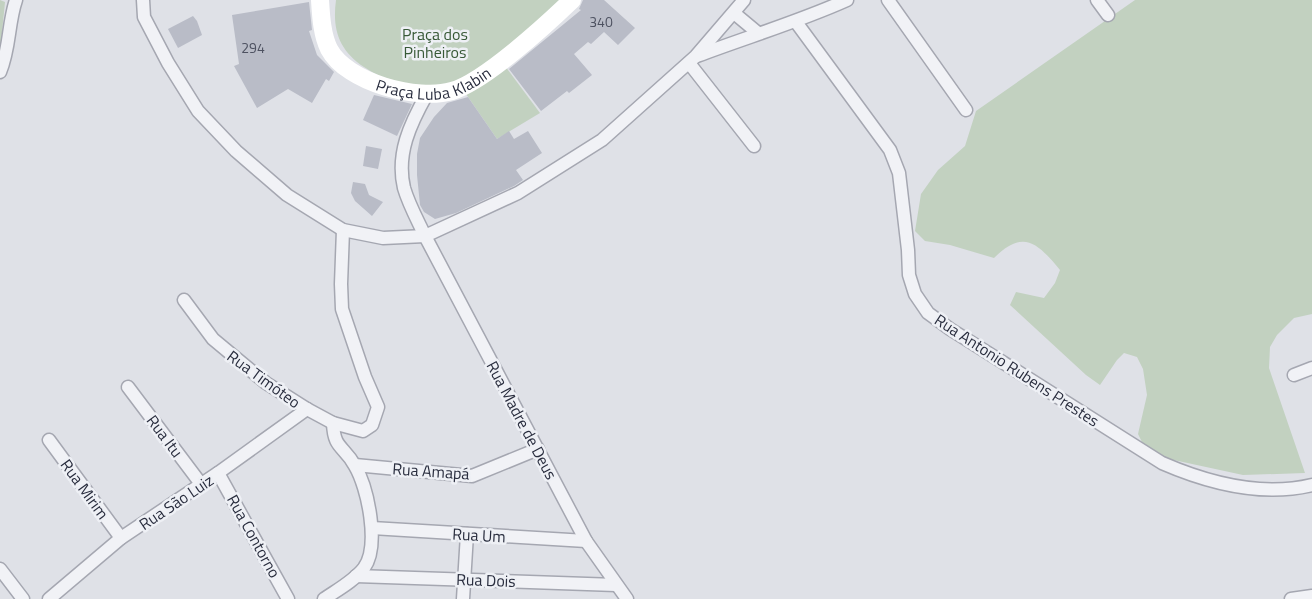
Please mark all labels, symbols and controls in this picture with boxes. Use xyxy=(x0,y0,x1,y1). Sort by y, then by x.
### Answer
house number: 340 xyxy=(589,11,613,32)
park label: Praça dos Pinheiros xyxy=(402,22,468,64)
house number: 294 xyxy=(241,37,265,58)
street label: Praça Luba Klabin xyxy=(373,61,496,106)
street label: Rua Antonio Rubens Prestes xyxy=(930,308,1104,432)
street label: Rua Timóteo xyxy=(222,344,306,414)
street label: Rua Madre de Deus xyxy=(481,356,563,484)
street label: Rua Itu xyxy=(141,410,189,462)
street label: Rua Mirim xyxy=(55,454,115,524)
street label: Rua Amapá xyxy=(392,456,470,486)
street label: Rua São Luiz xyxy=(134,468,218,536)
street label: Rua Contorno xyxy=(221,490,287,582)
street label: Rua Um xyxy=(452,522,506,548)
street label: Rua Dois xyxy=(456,567,516,593)

